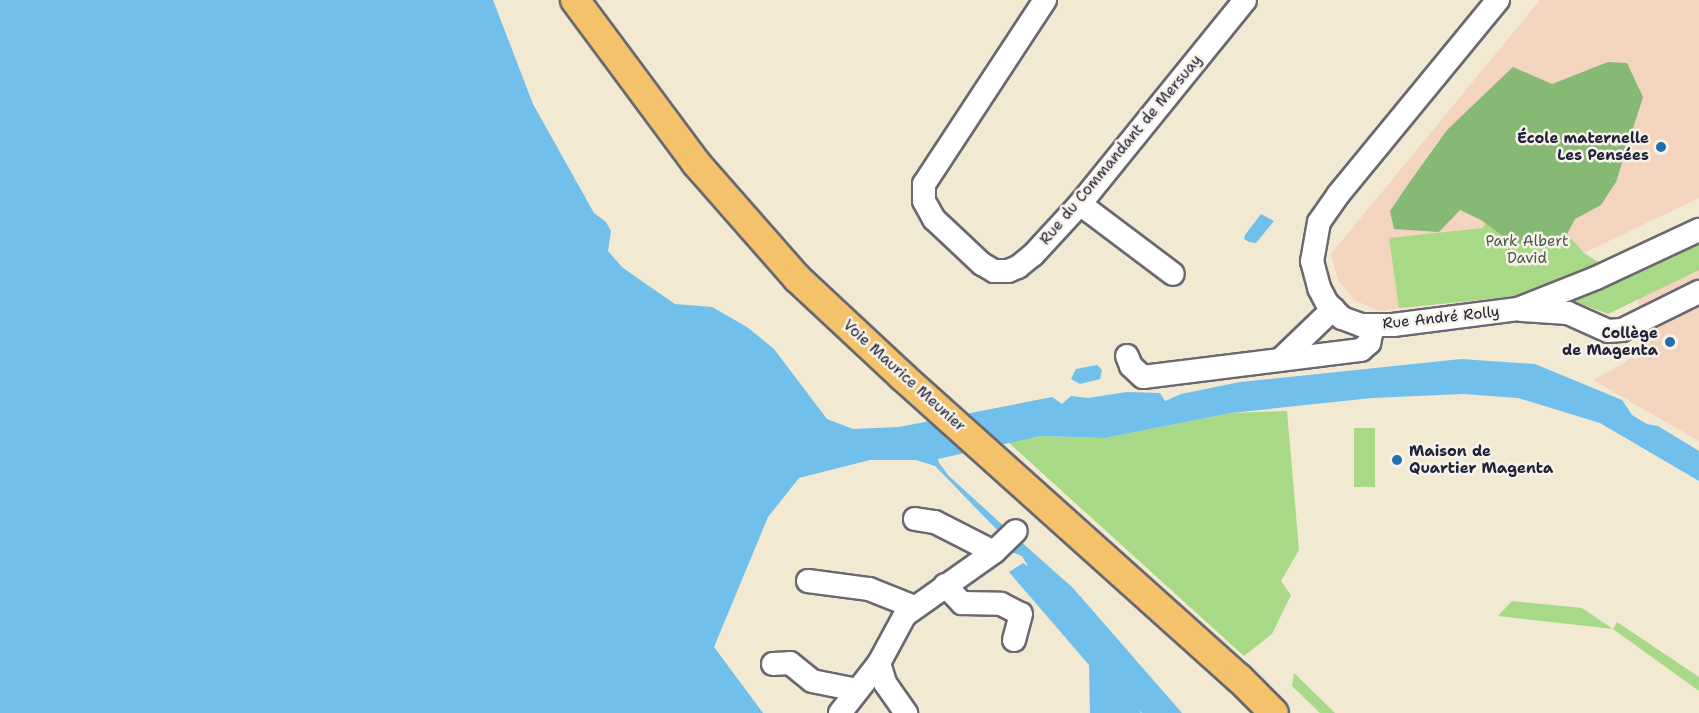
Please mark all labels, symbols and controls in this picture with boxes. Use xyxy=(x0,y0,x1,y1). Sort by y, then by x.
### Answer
street label: Rue du Commandant de Mersuay xyxy=(1036,51,1206,249)
place label: École maternelle Les Pensées xyxy=(1517,129,1649,164)
marker: École maternelle Les Pensées xyxy=(1654,140,1668,154)
park label: Park Albert David xyxy=(1486,232,1568,267)
street label: Rue André Rolly xyxy=(1382,303,1500,333)
street label: Voie Maurice Meunier xyxy=(839,316,969,436)
place label: Collège de Magenta xyxy=(1562,324,1658,359)
marker: Collège de Magenta xyxy=(1663,335,1677,349)
place label: Maison de Quartier Magenta xyxy=(1409,442,1553,477)
marker: Maison de Quartier Magenta xyxy=(1390,453,1404,467)

